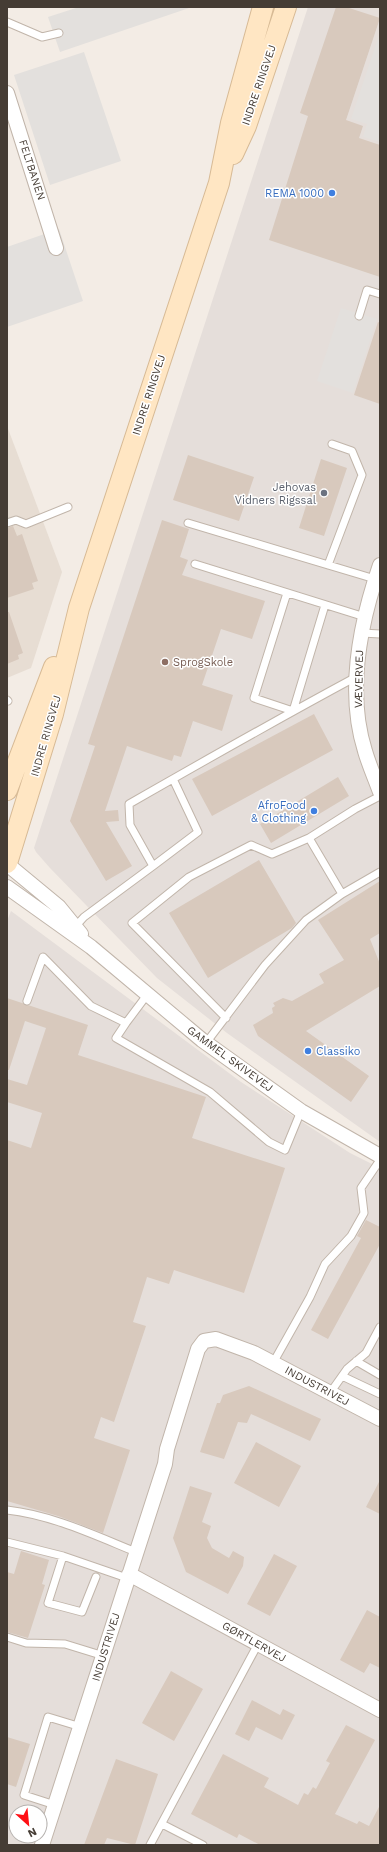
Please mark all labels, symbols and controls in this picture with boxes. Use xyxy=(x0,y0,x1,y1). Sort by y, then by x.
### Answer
street label: INDRE RINGVEJ xyxy=(239,43,279,127)
street label: FELTBANEN xyxy=(16,138,48,202)
place label: REMA 1000 xyxy=(265,187,324,200)
marker: REMA 1000 xyxy=(327,188,337,198)
street label: INDRE RINGVEJ xyxy=(130,353,168,437)
place label: Jehovas Vidners Rigssal xyxy=(235,481,317,507)
marker: Jehovas Vidners Rigssal xyxy=(319,488,329,498)
street label: VÆVERVEJ xyxy=(352,650,366,708)
place label: SprogSkole xyxy=(173,656,233,669)
marker: SprogSkole xyxy=(160,657,170,667)
street label: INDRE RINGVEJ xyxy=(28,694,64,778)
place label: AfroFood & Clothing xyxy=(251,799,306,825)
marker: AfroFood & Clothing xyxy=(309,806,319,816)
street label: GAMMEL SKIVEVEJ xyxy=(185,1023,275,1095)
place label: Classiko xyxy=(316,1045,360,1058)
marker: Classiko xyxy=(303,1046,313,1056)
street label: INDUSTRIVEJ xyxy=(282,1364,352,1408)
street label: INDUSTRIVEJ xyxy=(89,1611,123,1683)
street label: GØRTLERVEJ xyxy=(220,1619,288,1665)
north arrow xyxy=(8,1804,48,1844)
text: N xyxy=(26,1825,39,1840)

